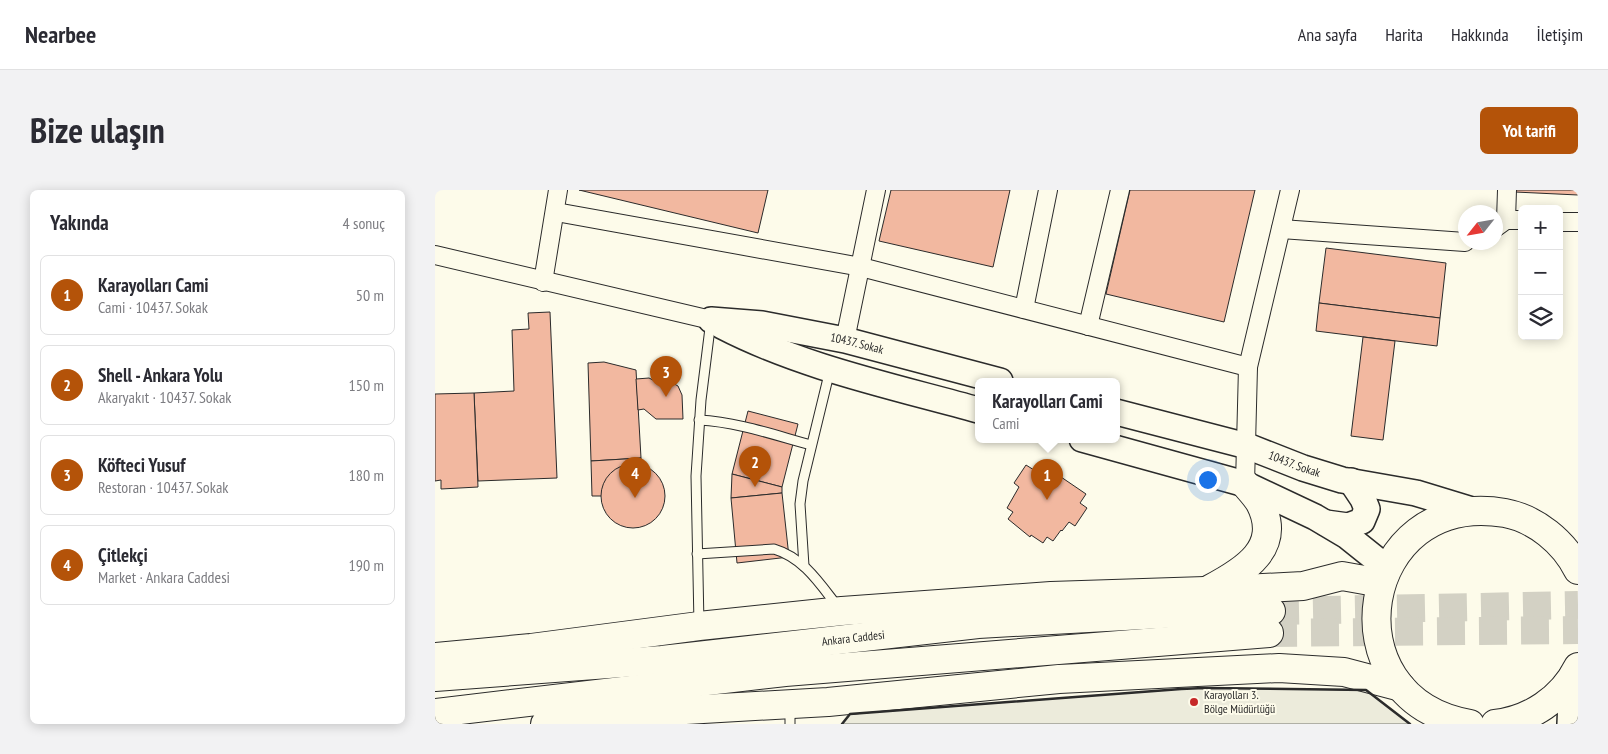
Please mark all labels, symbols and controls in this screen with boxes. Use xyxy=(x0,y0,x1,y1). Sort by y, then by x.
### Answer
text: Nearbee xyxy=(25,19,96,50)
text: Ana sayfa xyxy=(1298,23,1357,46)
text: Harita xyxy=(1385,23,1423,46)
text: Hakkında xyxy=(1451,23,1509,46)
text: İletişim xyxy=(1537,23,1583,46)
text: Bize ulaşın xyxy=(30,107,165,153)
button: Yol tarifi xyxy=(1480,107,1578,154)
north arrow xyxy=(1458,205,1503,250)
map controls xyxy=(1518,205,1563,340)
button: + xyxy=(1518,205,1563,250)
text: Yakında xyxy=(50,209,109,236)
text: 4 sonuç xyxy=(342,213,385,233)
button: − xyxy=(1518,250,1563,295)
text: Karayolları Cami xyxy=(98,273,209,297)
text: 1 xyxy=(63,285,71,305)
text: 50 m xyxy=(356,285,384,305)
button: layers xyxy=(1518,295,1563,340)
text: Cami · 10437. Sokak xyxy=(98,297,208,317)
street label: 10437. Sokak xyxy=(829,329,886,357)
pin: 3 xyxy=(650,356,682,397)
text: Shell - Ankara Yolu xyxy=(98,363,223,387)
text: 2 xyxy=(63,375,71,395)
text: 150 m xyxy=(349,375,384,395)
popup xyxy=(975,378,1120,443)
text: Akaryakıt · 10437. Sokak xyxy=(98,387,232,407)
text: Karayolları Cami xyxy=(992,389,1103,413)
text: Cami xyxy=(992,413,1020,433)
pin: 2 xyxy=(739,446,771,487)
street label: 10437. Sokak xyxy=(1266,447,1323,480)
text: Köfteci Yusuf xyxy=(98,453,185,477)
pin: 4 xyxy=(619,457,651,498)
pin: 1 xyxy=(1031,459,1063,500)
text: 3 xyxy=(63,465,71,485)
text: 180 m xyxy=(349,465,384,485)
your location xyxy=(1195,467,1221,493)
text: Restoran · 10437. Sokak xyxy=(98,477,229,497)
text: Çitlekçi xyxy=(98,543,148,567)
text: 4 xyxy=(63,555,71,575)
text: 190 m xyxy=(349,555,384,575)
text: Market · Ankara Caddesi xyxy=(98,567,230,587)
street label: Ankara Caddesi xyxy=(821,627,885,649)
place label: Karayolları 3. Bölge Müdürlüğü xyxy=(1204,687,1275,716)
marker: Karayolları 3. Bölge Müdürlüğü xyxy=(1188,696,1200,708)

